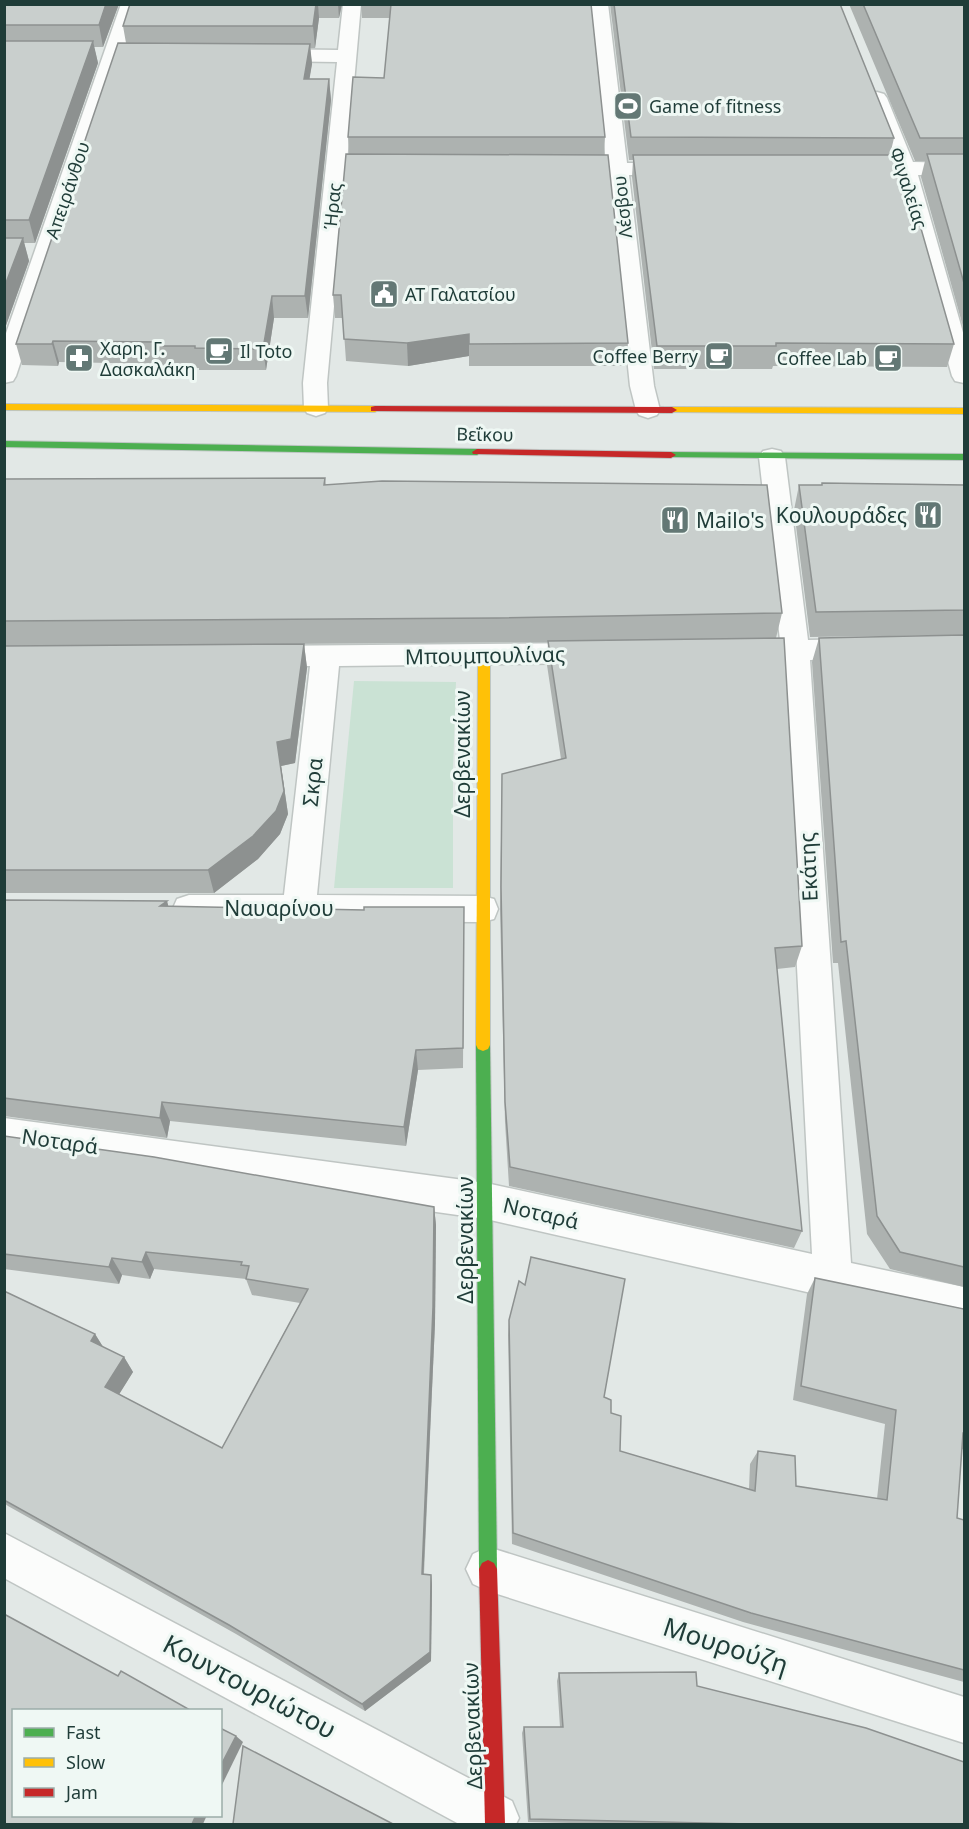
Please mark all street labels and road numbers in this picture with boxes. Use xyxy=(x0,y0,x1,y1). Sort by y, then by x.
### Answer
street label: Απειράνθου xyxy=(39,138,95,242)
street label: Φιγαλείας xyxy=(885,144,934,232)
street label: Λέσβου xyxy=(607,174,637,240)
street label: Ήρας xyxy=(318,181,346,231)
street label: Βεΐκου xyxy=(456,422,514,446)
street label: Μπουμπουλίνας xyxy=(405,640,565,670)
street label: Δερβενακίων xyxy=(448,690,476,818)
street label: Σκρα xyxy=(296,756,328,808)
street label: Εκάτης xyxy=(792,832,824,902)
street label: Ναυαρίνου xyxy=(224,894,334,922)
street label: Νοταρά xyxy=(20,1122,100,1160)
street label: Δερβενακίων xyxy=(451,1176,479,1304)
street label: Νοταρά xyxy=(500,1191,582,1235)
street label: Μουρούζη xyxy=(659,1608,793,1682)
street label: Κουντουριώτου xyxy=(157,1625,343,1747)
street label: Δερβενακίων xyxy=(456,1662,488,1790)

